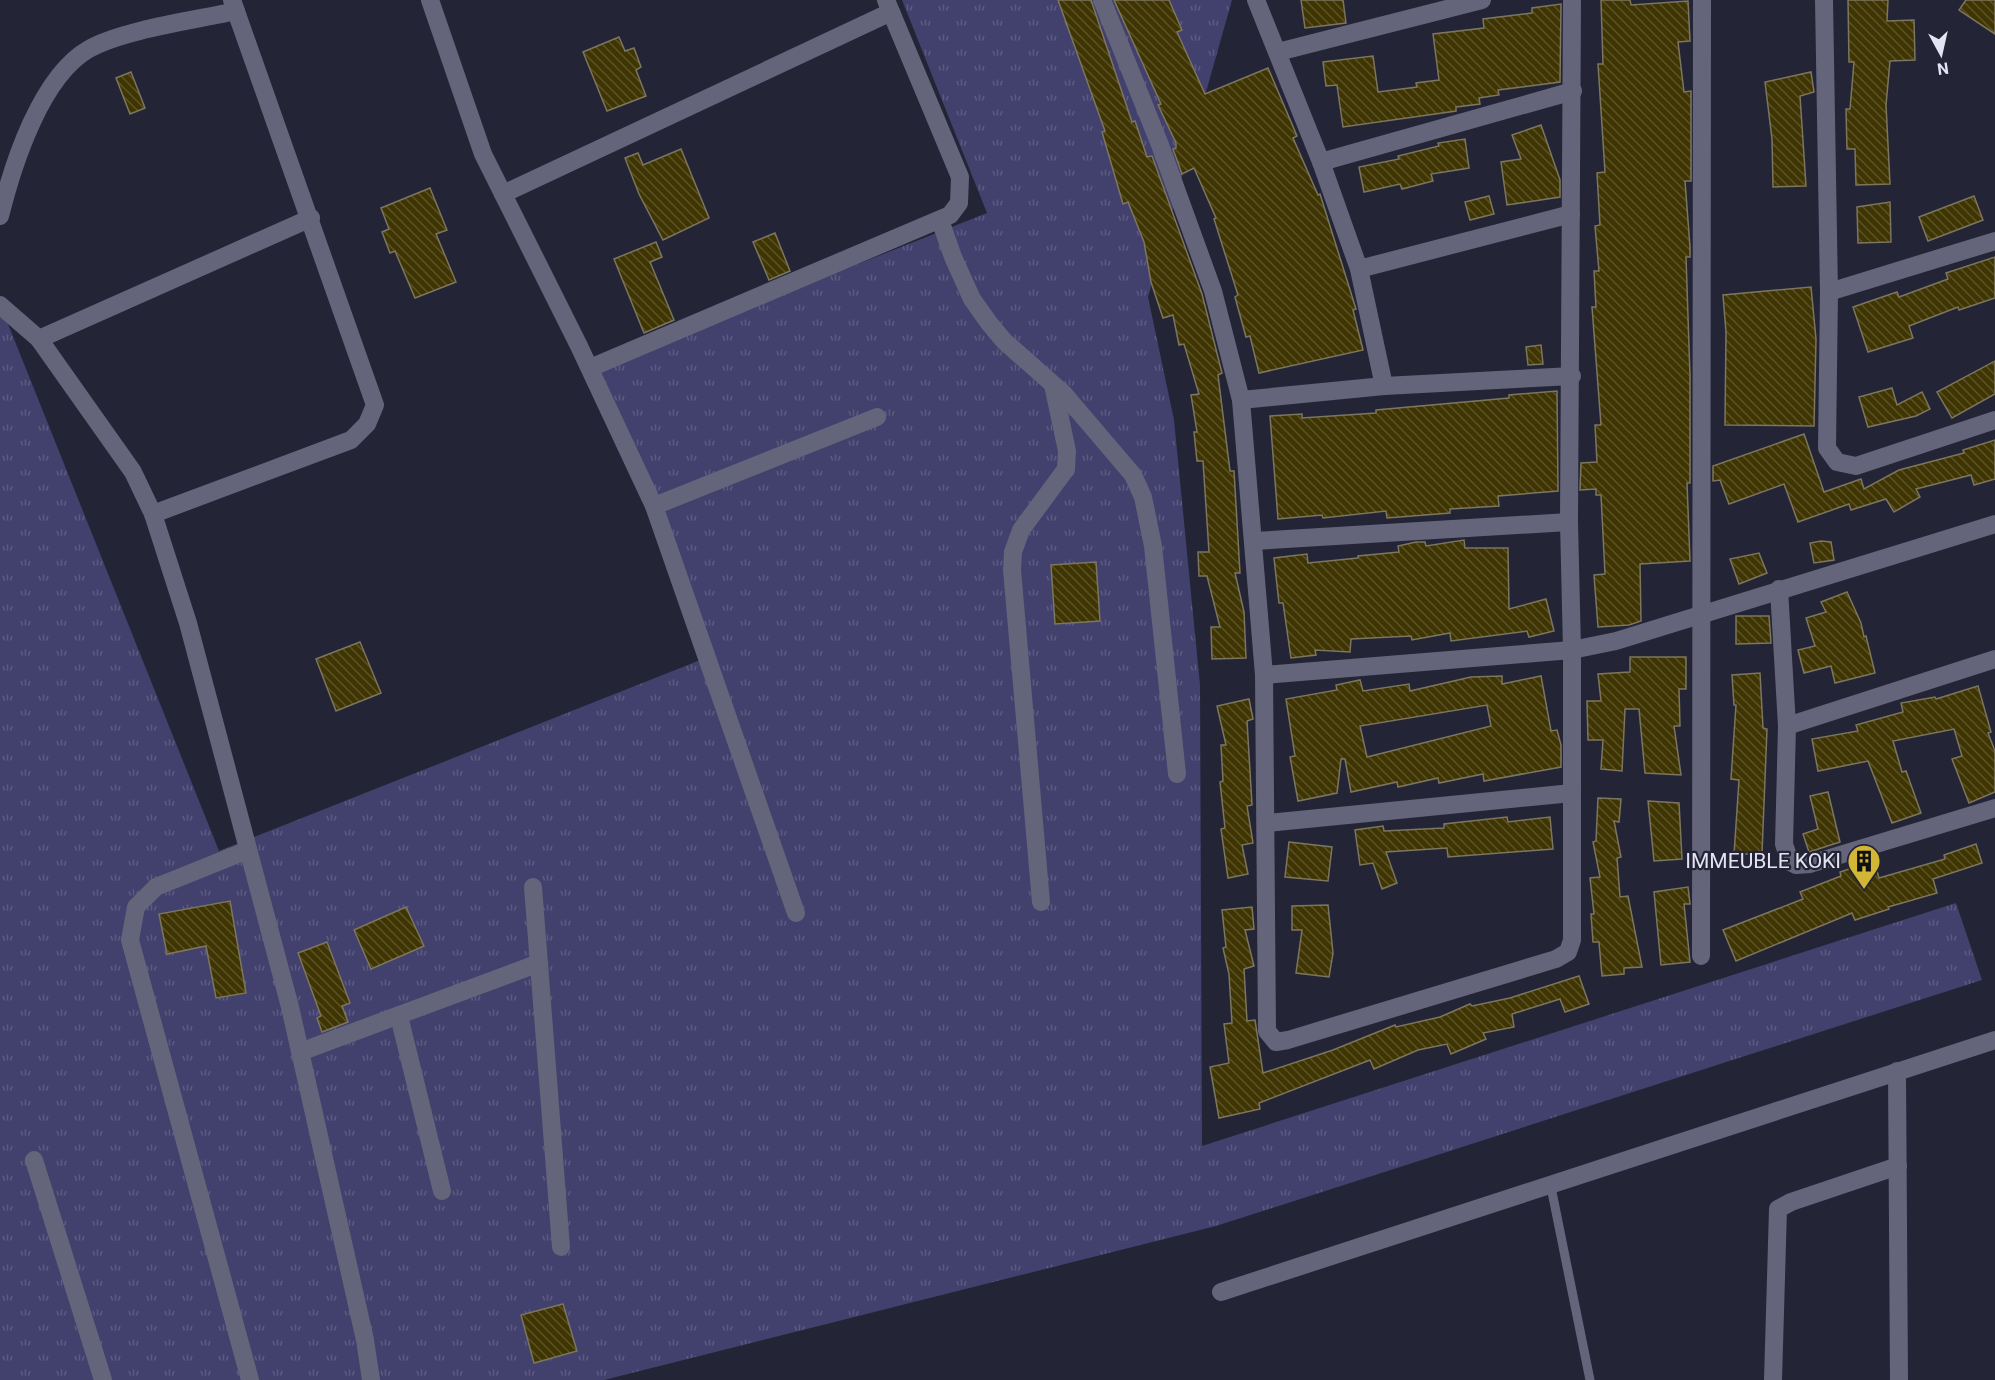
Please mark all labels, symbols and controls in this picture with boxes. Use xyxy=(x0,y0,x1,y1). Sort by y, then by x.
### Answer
north arrow xyxy=(1911,24,1971,84)
text: N xyxy=(1936,58,1950,79)
building icon: IMMEUBLE KOKI xyxy=(1846,843,1882,890)
place label: IMMEUBLE KOKI xyxy=(1685,849,1841,873)

